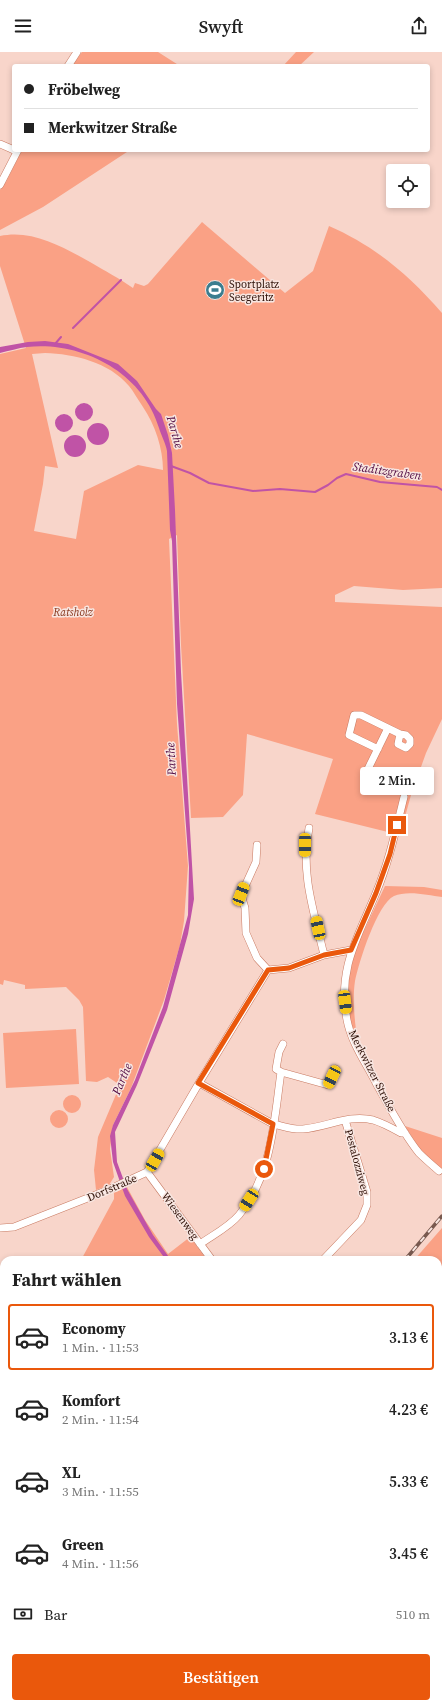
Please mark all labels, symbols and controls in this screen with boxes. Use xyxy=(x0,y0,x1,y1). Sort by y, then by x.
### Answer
text: Swyft xyxy=(199,14,243,39)
icon: menu xyxy=(12,15,34,37)
icon: share xyxy=(408,15,430,37)
text: Fröbelweg xyxy=(48,79,120,100)
text: Merkwitzer Straße xyxy=(48,117,177,138)
map controls xyxy=(386,164,430,208)
button: locate xyxy=(386,164,430,208)
place label: Sportplatz Seegeritz xyxy=(229,277,279,305)
sports icon: Sportplatz Seegeritz xyxy=(204,279,226,301)
water label: Parthe xyxy=(162,413,187,450)
water label: Staditzgraben xyxy=(352,458,423,484)
park label: Ratsholz xyxy=(52,605,94,620)
water label: Parthe xyxy=(162,742,180,777)
callout: 2 Min. xyxy=(360,767,434,795)
text: 2 Min. xyxy=(378,772,416,789)
route end xyxy=(388,816,406,834)
car xyxy=(299,833,311,857)
car xyxy=(231,881,251,907)
car xyxy=(310,915,326,941)
car xyxy=(338,989,352,1015)
street label: Merkwitzer Straße xyxy=(345,1027,399,1115)
water label: Parthe xyxy=(108,1061,136,1098)
car xyxy=(321,1064,343,1090)
street label: Pestalozziweg xyxy=(341,1127,373,1197)
car xyxy=(144,1147,166,1173)
route start xyxy=(255,1160,273,1178)
street label: Dorfstraße xyxy=(85,1171,140,1205)
car xyxy=(237,1187,261,1213)
street label: Wiesenweg xyxy=(158,1189,203,1243)
text: Fahrt wählen xyxy=(12,1267,122,1292)
text: Economy xyxy=(62,1318,126,1339)
icon: car xyxy=(14,1319,50,1355)
text: 3.13 € xyxy=(389,1327,428,1348)
text: 1 Min. · 11:53 xyxy=(62,1339,139,1356)
text: Komfort xyxy=(62,1390,120,1411)
icon: car xyxy=(14,1391,50,1427)
text: 4.23 € xyxy=(389,1399,428,1420)
text: 2 Min. · 11:54 xyxy=(62,1411,139,1428)
text: XL xyxy=(62,1462,81,1483)
icon: car xyxy=(14,1463,50,1499)
text: 5.33 € xyxy=(389,1471,428,1492)
text: 3 Min. · 11:55 xyxy=(62,1483,139,1500)
text: Green xyxy=(62,1534,104,1555)
icon: car xyxy=(14,1535,50,1571)
text: 3.45 € xyxy=(389,1543,428,1564)
text: 4 Min. · 11:56 xyxy=(62,1555,139,1572)
icon: cash xyxy=(12,1603,34,1625)
text: Bar xyxy=(44,1604,67,1625)
text: 510 m xyxy=(396,1606,430,1623)
button: Bestätigen xyxy=(12,1654,430,1700)

